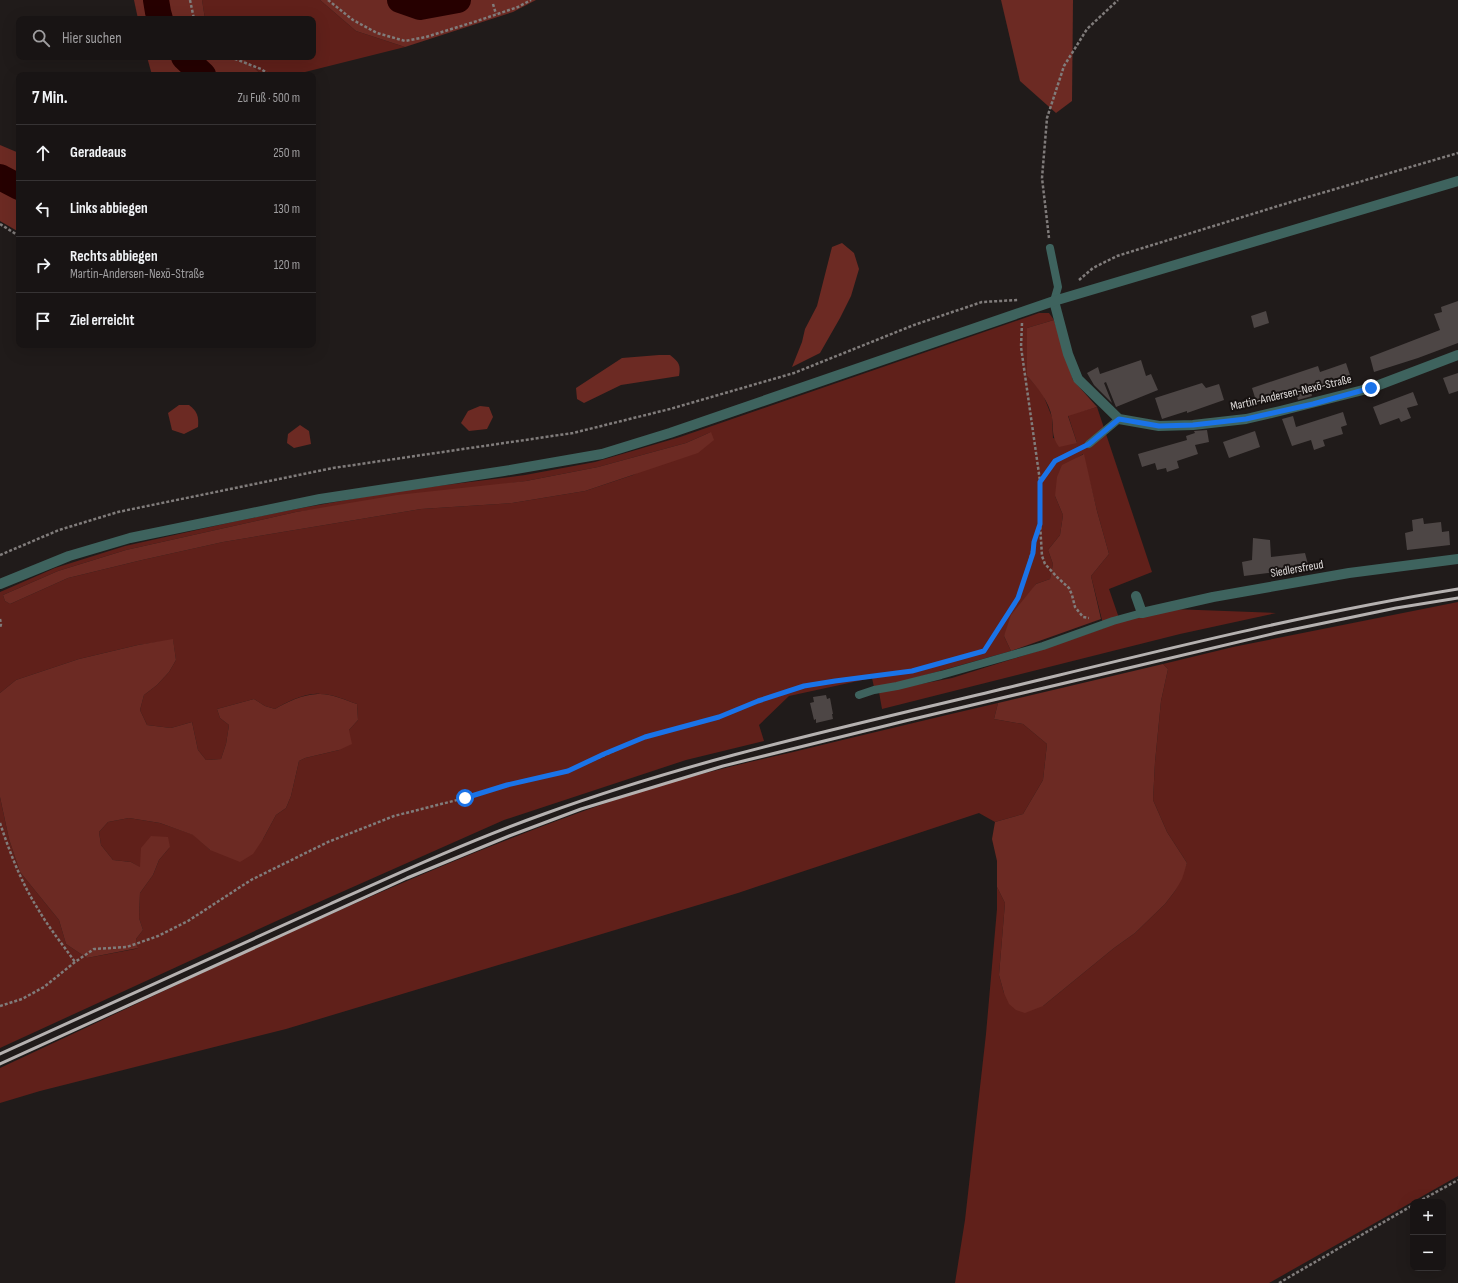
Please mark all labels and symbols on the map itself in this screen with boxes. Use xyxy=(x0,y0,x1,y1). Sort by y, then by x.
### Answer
street label: Martin-Andersen-Nexö-Straße xyxy=(1229,372,1353,414)
route end xyxy=(1362,379,1380,397)
street label: Siedlersfreud xyxy=(1269,557,1325,581)
route start xyxy=(456,789,474,807)

